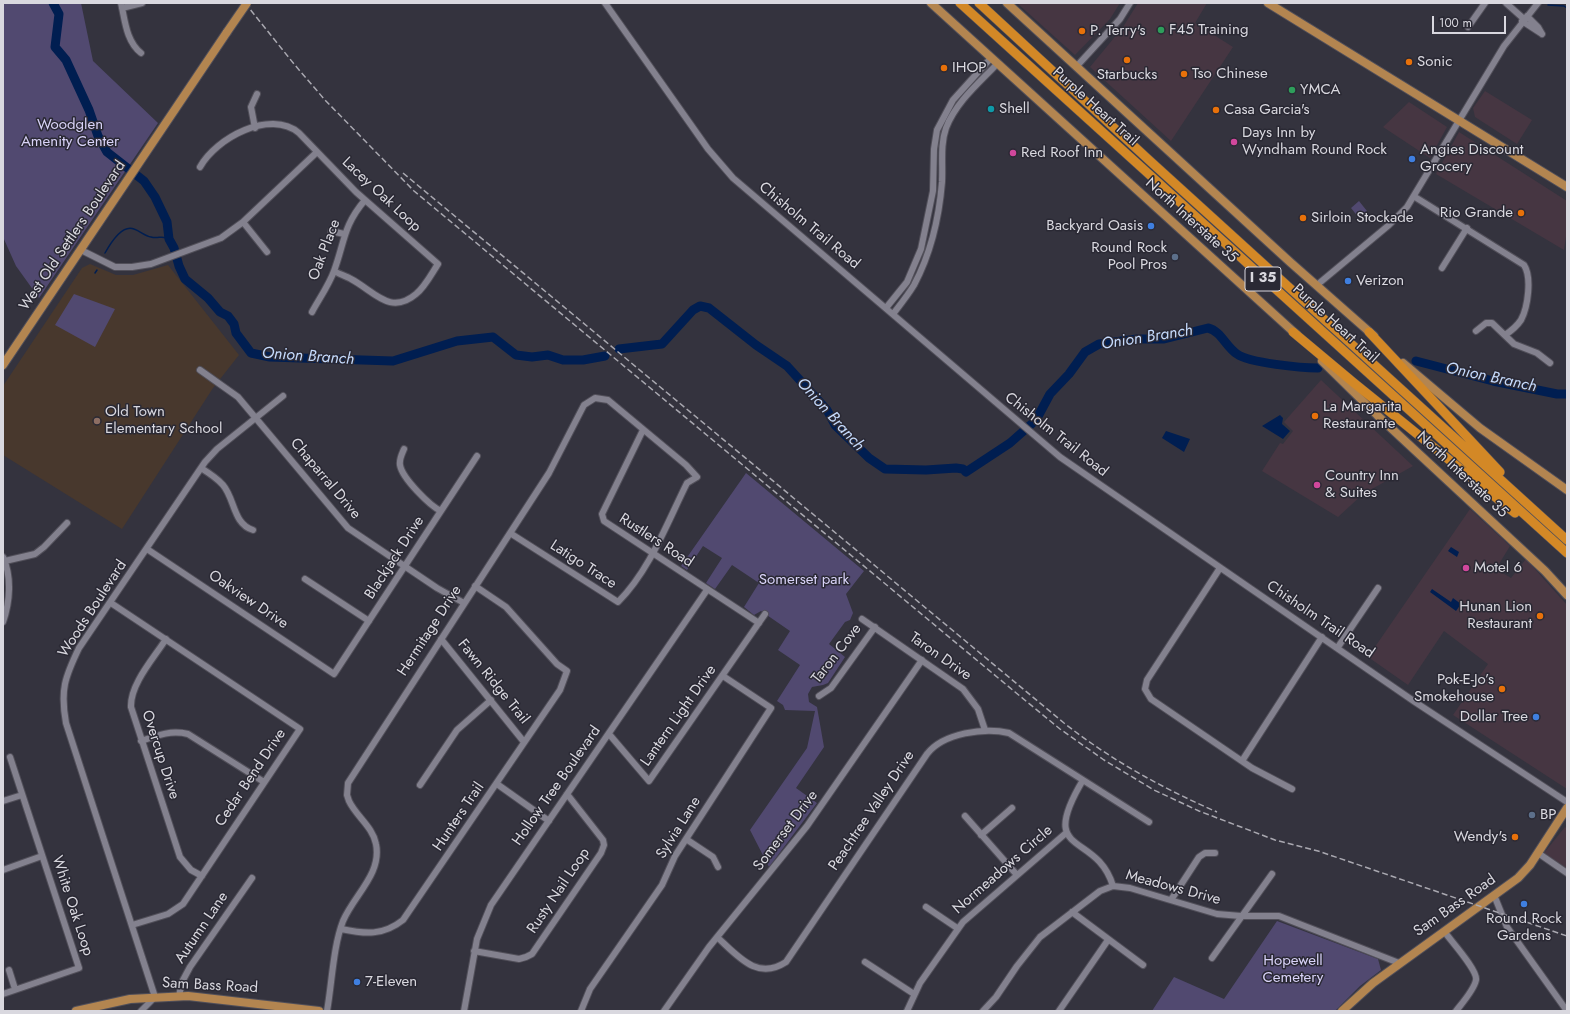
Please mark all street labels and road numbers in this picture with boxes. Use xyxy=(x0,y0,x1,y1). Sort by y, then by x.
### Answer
street label: Purple Heart Trail xyxy=(1048,64,1142,150)
street label: Lacey Oak Loop xyxy=(338,154,424,236)
street label: West Old Settlers Boulevard xyxy=(16,158,130,314)
street label: North Interstate 35 xyxy=(1141,175,1241,267)
street label: Chisholm Trail Road xyxy=(755,179,863,273)
street label: Oak Place xyxy=(305,217,345,283)
road number: I 35 xyxy=(1245,267,1281,291)
street label: Purple Heart Trail xyxy=(1288,281,1382,367)
street label: Chisholm Trail Road xyxy=(1001,389,1111,481)
street label: North Interstate 35 xyxy=(1413,428,1511,522)
street label: Chaparral Drive xyxy=(286,435,364,523)
street label: Rustlers Road xyxy=(615,510,697,572)
street label: Blackjack Drive xyxy=(361,513,429,603)
street label: Latigo Trace xyxy=(546,537,620,593)
street label: Woods Boulevard xyxy=(55,557,131,661)
street label: Oakview Drive xyxy=(205,567,291,633)
street label: Chisholm Trail Road xyxy=(1263,577,1377,663)
street label: Hermitage Drive xyxy=(394,582,466,680)
street label: Taron Cove xyxy=(808,621,866,687)
street label: Taron Drive xyxy=(906,629,974,685)
street label: Fawn Ridge Trail xyxy=(453,636,533,728)
street label: Lantern Light Drive xyxy=(637,662,721,770)
street label: Overcup Drive xyxy=(137,708,183,802)
street label: Hollow Tree Boulevard xyxy=(509,723,605,849)
street label: Cedar Bend Drive xyxy=(212,726,290,830)
street label: Peachtree Valley Drive xyxy=(825,748,919,874)
street label: Hunters Trail xyxy=(429,779,489,855)
street label: Somerset Drive xyxy=(750,787,822,875)
street label: Sylvia Lane xyxy=(653,794,705,862)
street label: Normeadows Circle xyxy=(949,822,1057,918)
street label: Rusty Nail Loop xyxy=(524,845,594,937)
street label: White Oak Loop xyxy=(47,854,97,958)
street label: Meadows Drive xyxy=(1123,867,1223,909)
street label: Sam Bass Road xyxy=(1410,871,1500,941)
street label: Autumn Lane xyxy=(171,889,233,967)
street label: Sam Bass Road xyxy=(162,974,258,998)

